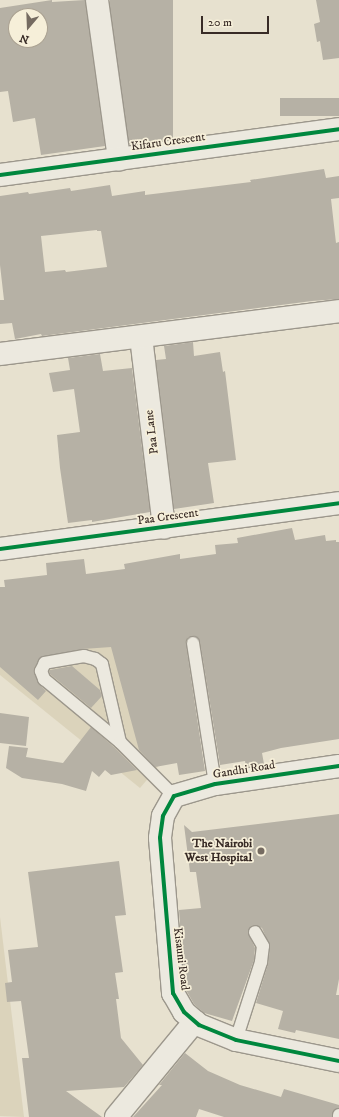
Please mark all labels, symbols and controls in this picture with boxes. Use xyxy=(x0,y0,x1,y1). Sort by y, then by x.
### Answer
north arrow xyxy=(8,8,48,48)
scale bar xyxy=(203,8,271,34)
text: 20 m xyxy=(208,15,232,30)
text: N xyxy=(18,30,31,46)
street label: Kifaru Crescent xyxy=(130,130,206,154)
street label: Paa Lane xyxy=(142,409,162,455)
street label: Paa Crescent xyxy=(137,506,199,528)
street label: Gandhi Road xyxy=(212,758,276,782)
place label: The Nairobi West Hospital xyxy=(185,837,252,865)
marker: The Nairobi West Hospital xyxy=(255,845,267,857)
street label: Kisauni Road xyxy=(170,927,192,991)

